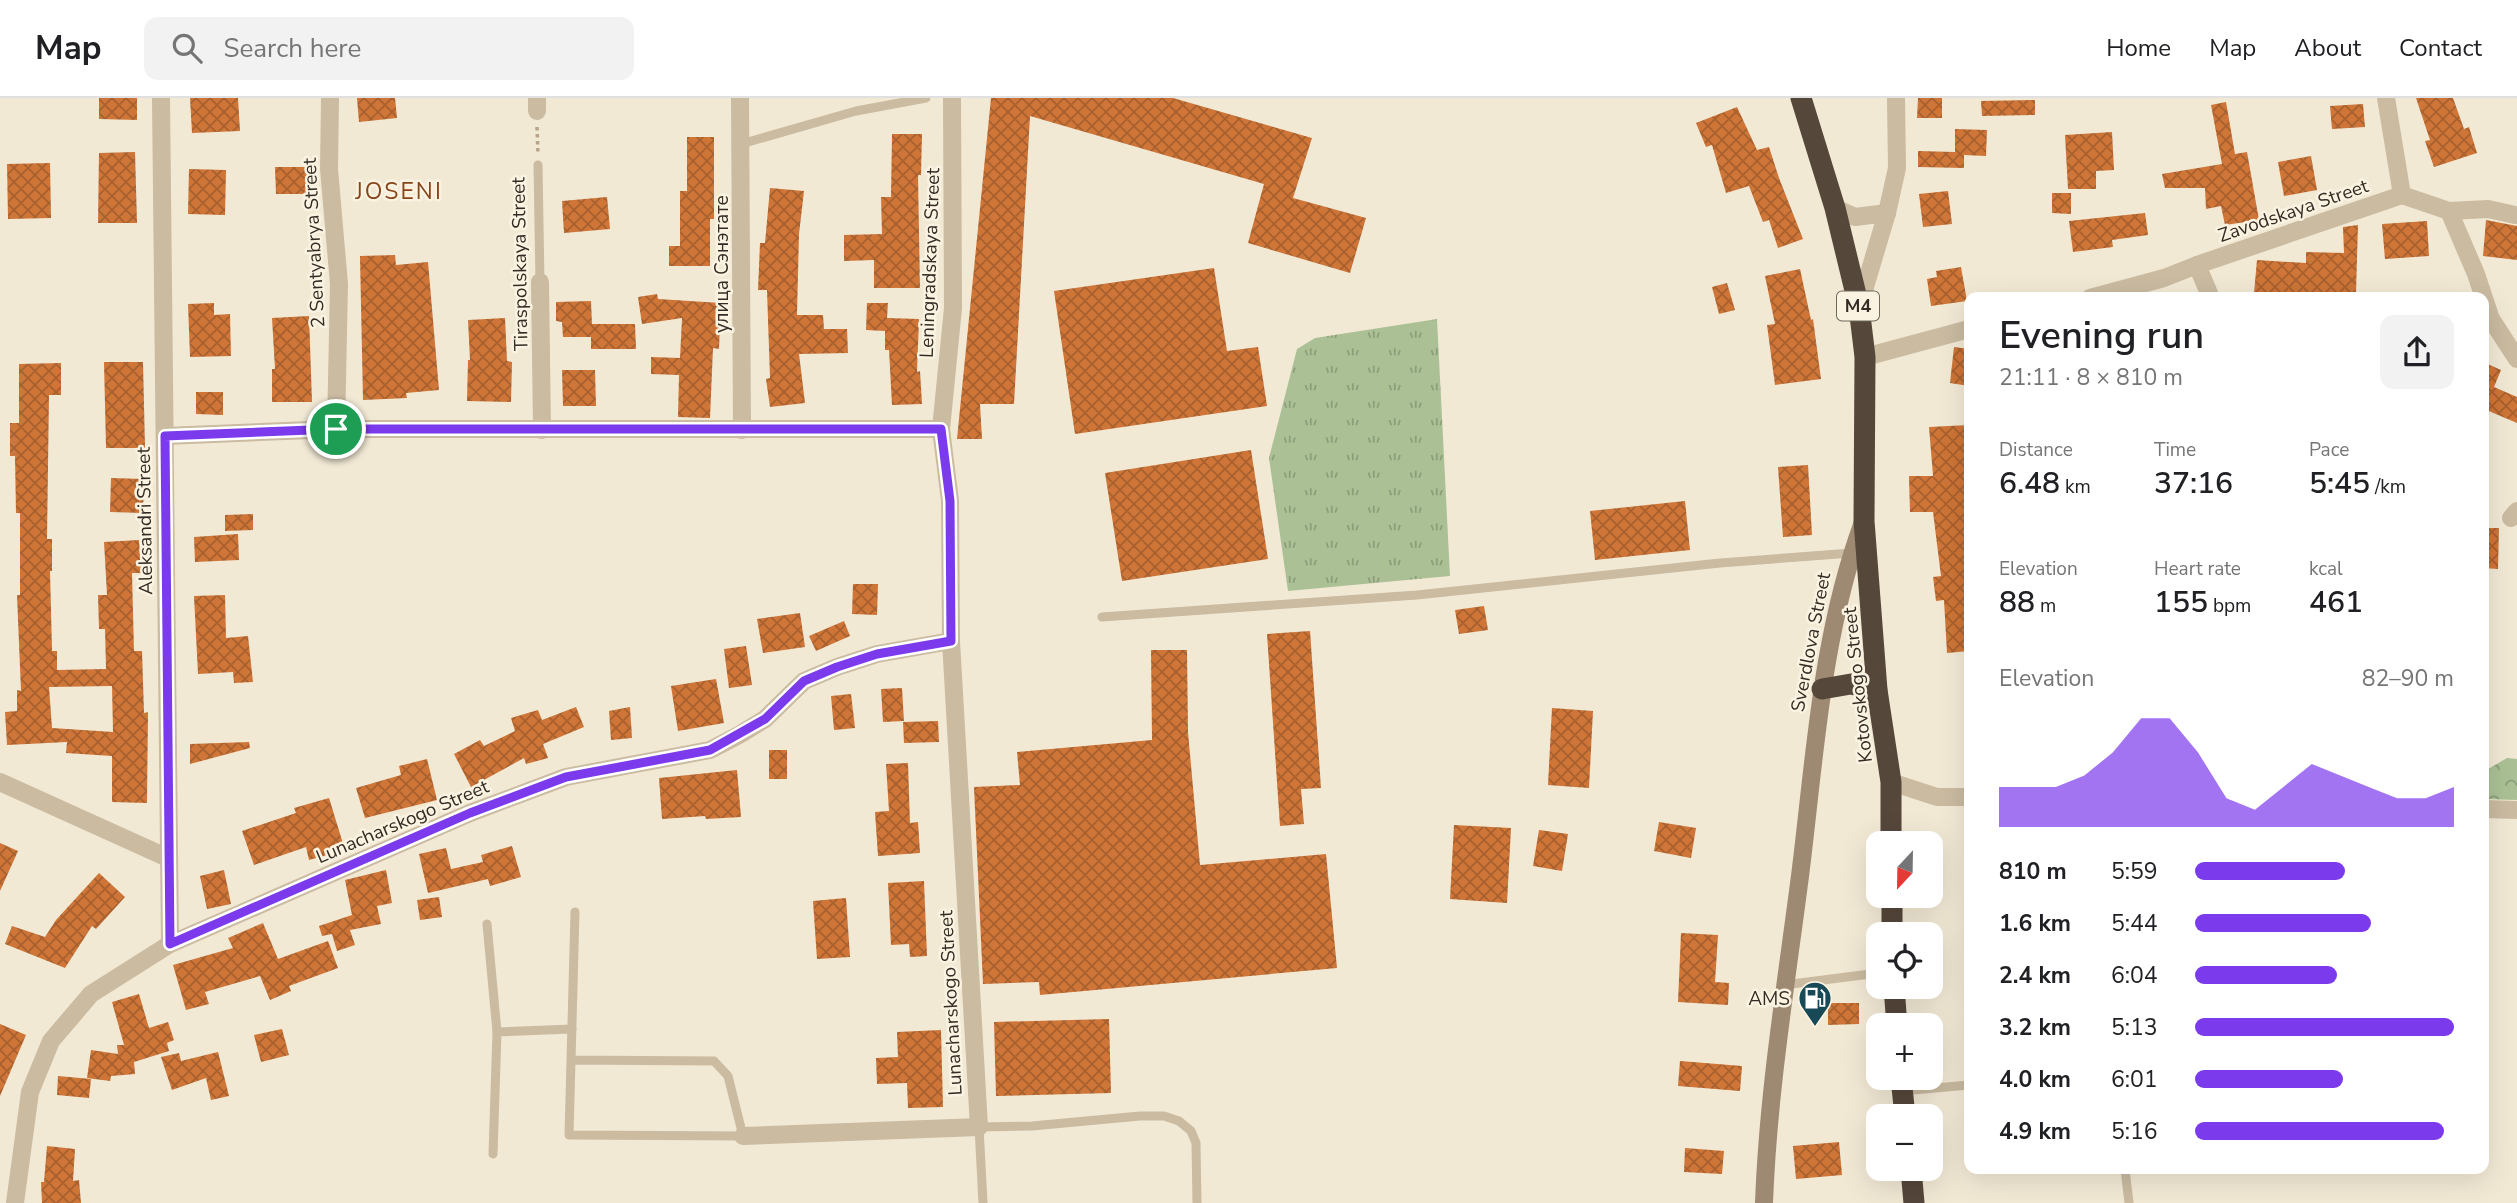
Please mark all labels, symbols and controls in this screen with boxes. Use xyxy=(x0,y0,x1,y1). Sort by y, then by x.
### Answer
search box xyxy=(144,17,634,80)
text: Map xyxy=(35,26,102,71)
icon: search xyxy=(168,29,206,67)
text: Search here xyxy=(224,31,361,66)
text: Home xyxy=(2106,32,2171,64)
text: Map xyxy=(2209,32,2256,64)
text: About xyxy=(2294,32,2361,64)
text: Contact xyxy=(2399,32,2482,64)
street label: 2 Sentyabrya Street xyxy=(297,157,331,329)
street label: Leningradskaya Street xyxy=(914,167,946,359)
street label: Zavodskaya Street xyxy=(2215,173,2372,249)
district label: JOSENI xyxy=(354,176,443,207)
street label: Tiraspolskaya Street xyxy=(505,177,535,351)
street label: улица Сэнэтате xyxy=(709,195,735,333)
road number: M4 xyxy=(1837,292,1879,321)
text: Evening run xyxy=(1999,310,2204,361)
button: share xyxy=(2380,315,2454,389)
text: 21:11 · 8 × 810 m xyxy=(1999,362,2183,393)
pin xyxy=(306,399,366,459)
icon: arrive xyxy=(317,410,355,448)
text: Distance xyxy=(1999,437,2073,463)
text: Time xyxy=(2154,437,2196,463)
text: Pace xyxy=(2309,437,2349,463)
street label: Aleksandri Street xyxy=(131,447,159,595)
text: 6.48 xyxy=(1999,463,2060,504)
text: 37:16 xyxy=(2154,463,2233,504)
text: 5:45 xyxy=(2309,463,2370,504)
text: km xyxy=(2060,474,2091,500)
text: /km xyxy=(2370,474,2406,500)
text: Elevation xyxy=(1999,556,2078,582)
text: Heart rate xyxy=(2154,556,2241,582)
text: kcal xyxy=(2309,556,2343,582)
street label: Sverdlova Street xyxy=(1785,570,1837,714)
text: 88 xyxy=(1999,582,2035,623)
text: 155 xyxy=(2154,582,2208,623)
text: 461 xyxy=(2309,582,2363,623)
text: m xyxy=(2035,593,2056,619)
text: bpm xyxy=(2208,593,2251,619)
street label: Kotovskogo Street xyxy=(1837,606,1879,764)
text: Elevation xyxy=(1999,663,2094,694)
text: 82–90 m xyxy=(2362,663,2454,694)
street label: Lunacharskogo Street xyxy=(312,774,493,870)
north arrow xyxy=(1866,831,1942,908)
map controls xyxy=(1866,831,1943,1181)
text: 810 m xyxy=(1999,856,2067,887)
text: 5:59 xyxy=(2111,856,2158,887)
text: 1.6 km xyxy=(1999,908,2071,939)
text: 5:44 xyxy=(2111,908,2158,939)
street label: Lunacharskogo Street xyxy=(933,909,969,1096)
button: locate xyxy=(1866,922,1943,999)
text: 2.4 km xyxy=(1999,960,2071,991)
text: 6:04 xyxy=(2111,960,2158,991)
fuel station icon: AMS xyxy=(1796,979,1834,1028)
place label: AMS xyxy=(1748,986,1790,1012)
text: 3.2 km xyxy=(1999,1012,2071,1043)
text: 5:13 xyxy=(2111,1012,2158,1043)
button: + xyxy=(1866,1013,1943,1090)
text: 4.0 km xyxy=(1999,1064,2071,1095)
text: 6:01 xyxy=(2111,1064,2158,1095)
button: − xyxy=(1866,1104,1943,1181)
text: 4.9 km xyxy=(1999,1116,2071,1147)
text: 5:16 xyxy=(2111,1116,2158,1147)

